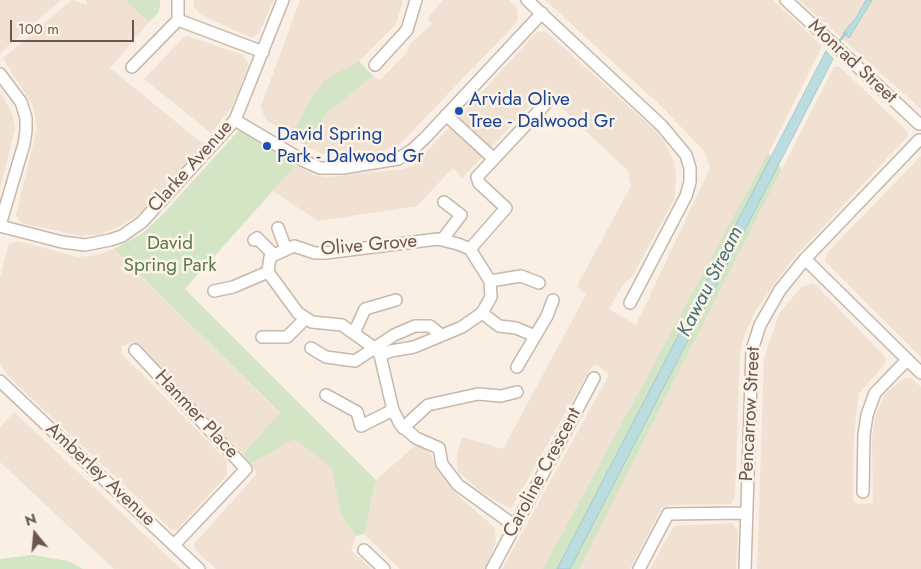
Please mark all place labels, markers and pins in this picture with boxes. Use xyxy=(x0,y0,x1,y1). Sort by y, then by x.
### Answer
place label: Arvida Olive Tree - Dalwood Gr xyxy=(469,89,615,133)
marker: Arvida Olive Tree - Dalwood Gr xyxy=(453,105,465,117)
place label: David Spring Park - Dalwood Gr xyxy=(277,124,424,168)
marker: David Spring Park - Dalwood Gr xyxy=(261,140,273,152)

